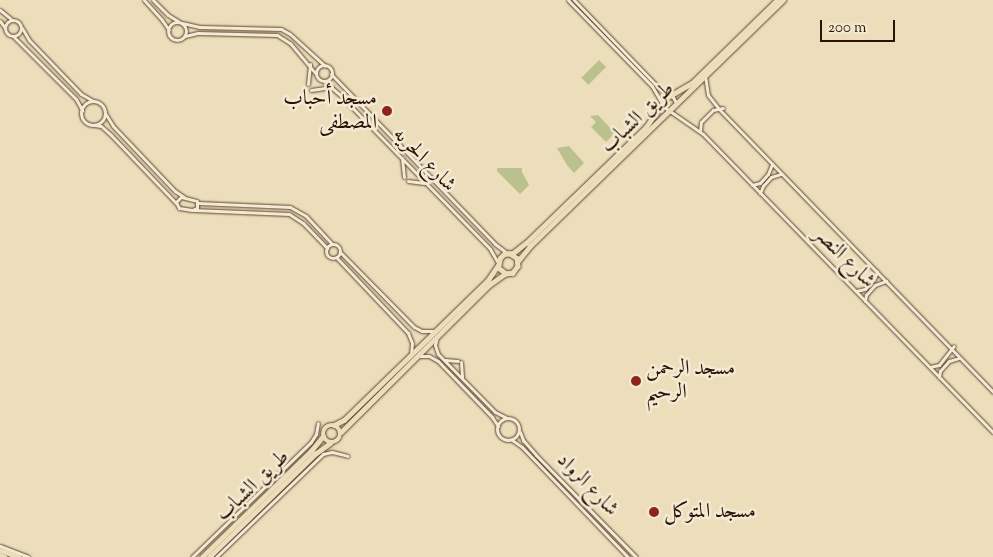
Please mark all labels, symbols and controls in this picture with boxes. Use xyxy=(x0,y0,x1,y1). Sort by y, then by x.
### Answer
scale bar xyxy=(823,10,898,42)
text: 200 m xyxy=(828,18,867,39)
street label: طريق الشباب xyxy=(596,77,680,159)
place label: مسجد أحباب المصطفى xyxy=(283,86,377,136)
marker: مسجد أحباب المصطفى xyxy=(381,105,393,117)
street label: شارع الحريه xyxy=(387,122,461,198)
street label: شارع النصر xyxy=(808,222,880,294)
place label: مسجد الرحمن الرحيم xyxy=(646,356,735,406)
marker: مسجد الرحمن الرحيم xyxy=(630,375,642,387)
street label: طريق الشباب xyxy=(211,445,295,527)
street label: شارع الرواد xyxy=(551,448,623,522)
place label: مسجد المتوكل xyxy=(664,499,756,525)
marker: مسجد المتوكل xyxy=(648,506,660,518)

